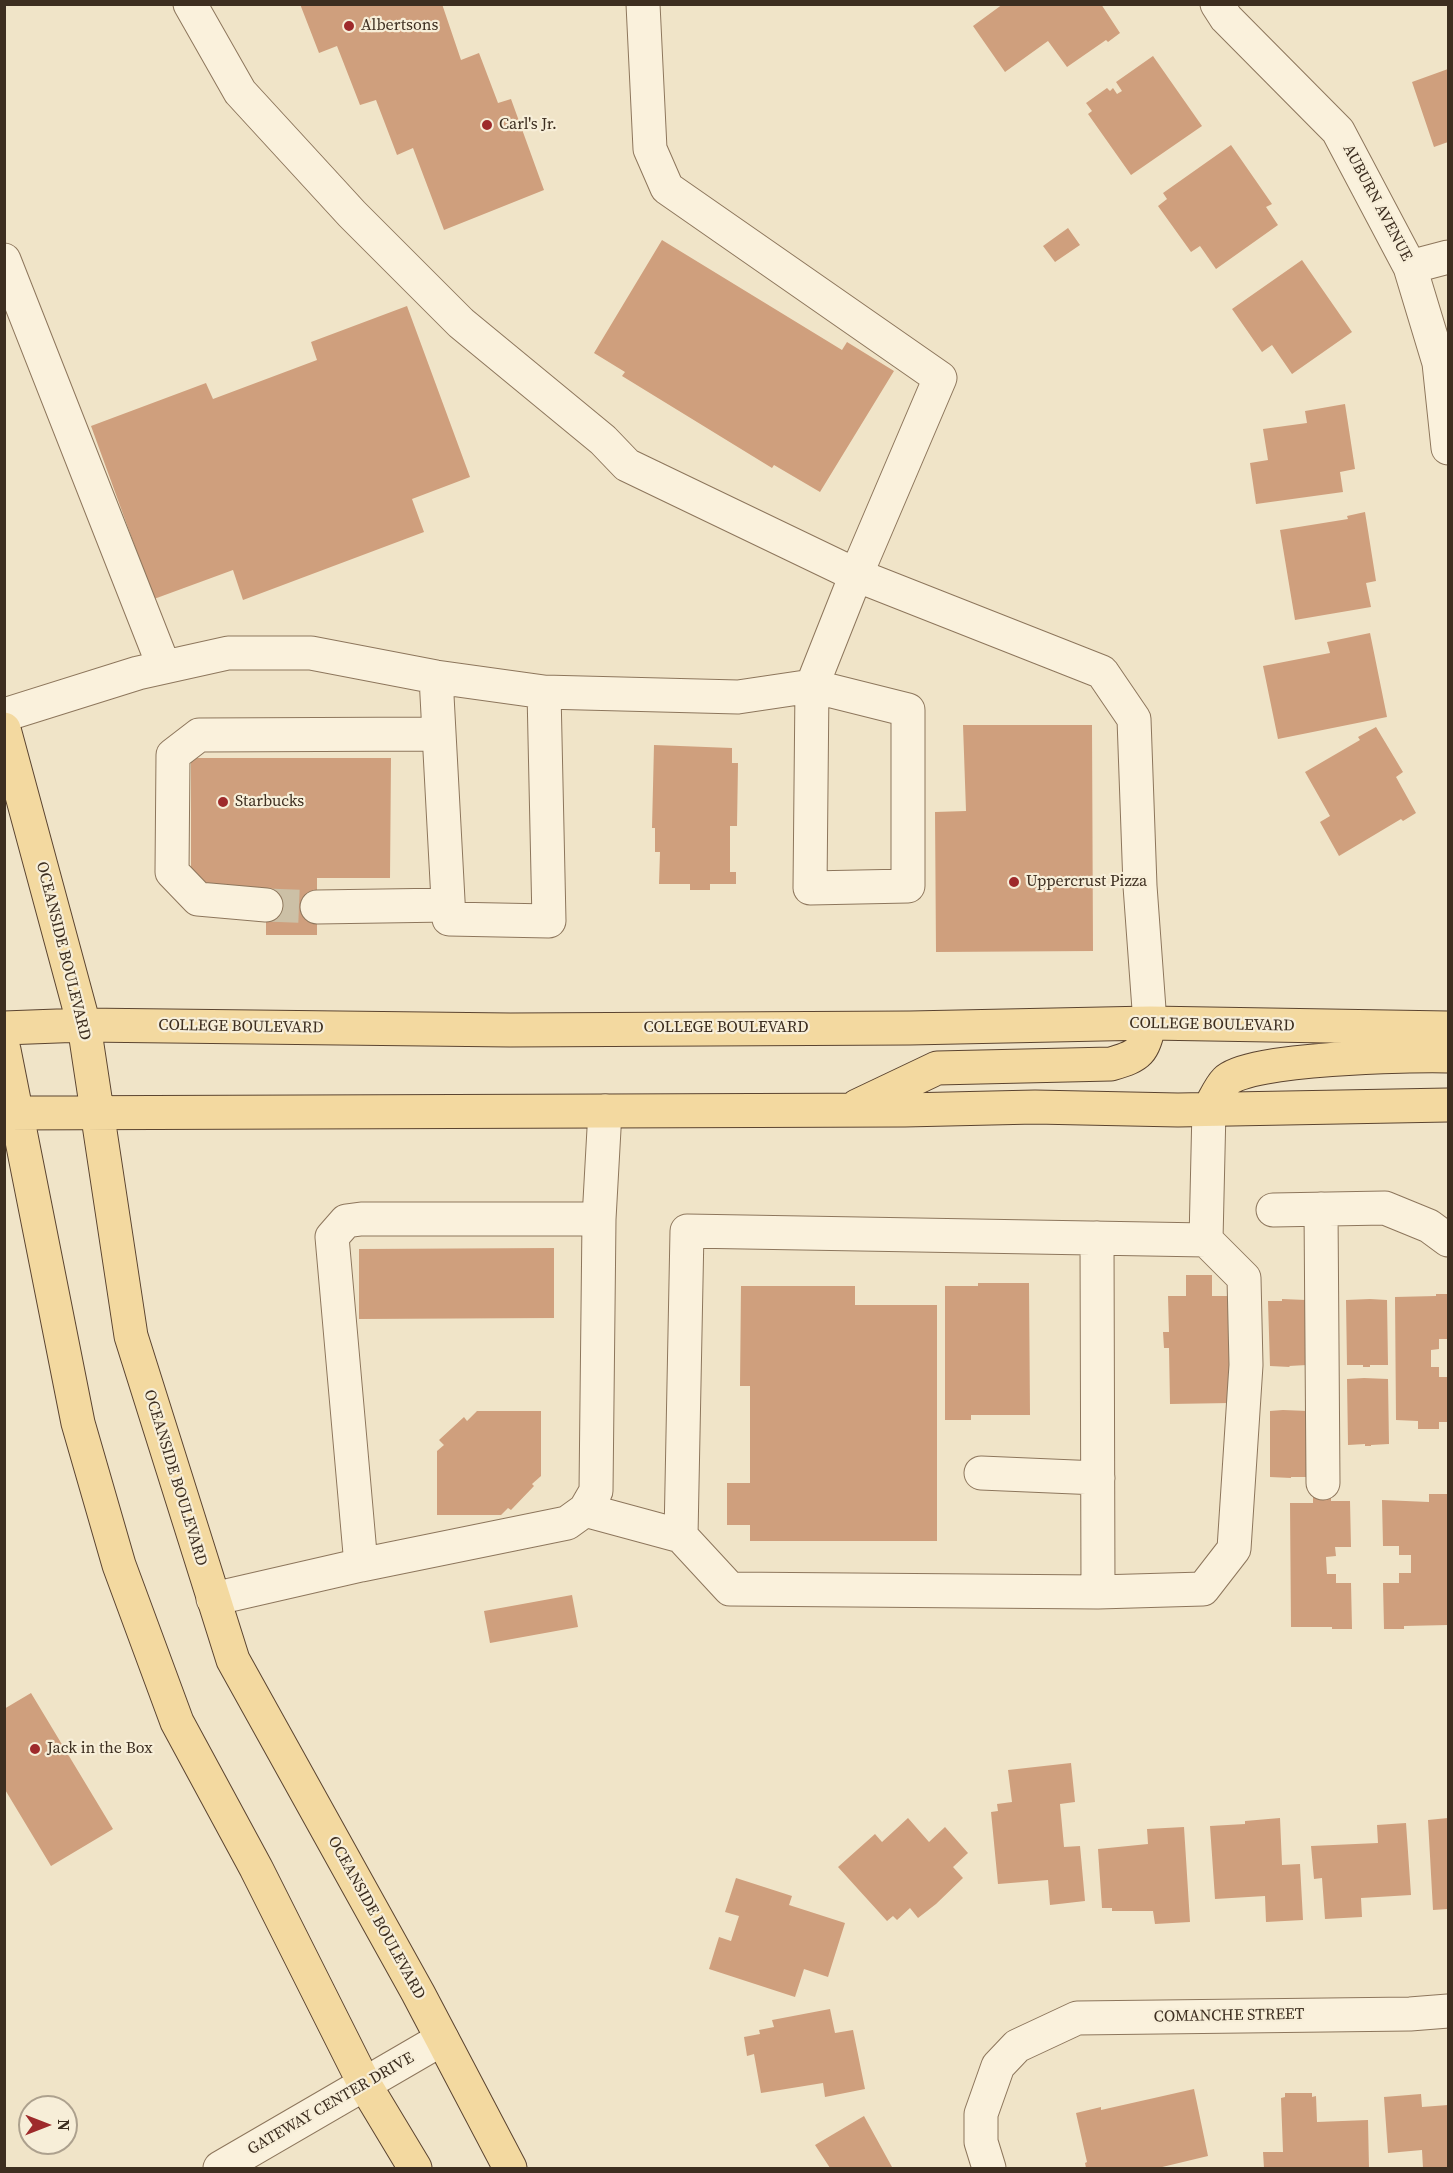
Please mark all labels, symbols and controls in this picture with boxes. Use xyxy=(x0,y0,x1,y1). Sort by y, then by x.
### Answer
place label: Albertsons xyxy=(361,16,438,36)
marker: Albertsons xyxy=(342,19,356,33)
place label: Carl's Jr. xyxy=(499,115,557,135)
marker: Carl's Jr. xyxy=(480,118,494,132)
street label: AUBURN AVENUE xyxy=(1338,141,1416,265)
place label: Starbucks xyxy=(235,792,304,812)
marker: Starbucks xyxy=(216,795,230,809)
street label: OCEANSIDE BOULEVARD xyxy=(31,860,95,1042)
place label: Uppercrust Pizza xyxy=(1026,872,1147,892)
marker: Uppercrust Pizza xyxy=(1007,875,1021,889)
street label: COLLEGE BOULEVARD xyxy=(1129,1014,1295,1036)
street label: COLLEGE BOULEVARD xyxy=(158,1016,324,1038)
street label: COLLEGE BOULEVARD xyxy=(643,1018,809,1038)
street label: OCEANSIDE BOULEVARD xyxy=(139,1387,211,1569)
place label: Jack in the Box xyxy=(47,1739,153,1759)
marker: Jack in the Box xyxy=(28,1742,42,1756)
street label: OCEANSIDE BOULEVARD xyxy=(323,1833,429,2003)
street label: COMANCHE STREET xyxy=(1154,2005,1304,2027)
street label: GATEWAY CENTER DRIVE xyxy=(244,2048,418,2160)
north arrow xyxy=(18,2095,78,2155)
text: N xyxy=(53,2119,75,2131)

